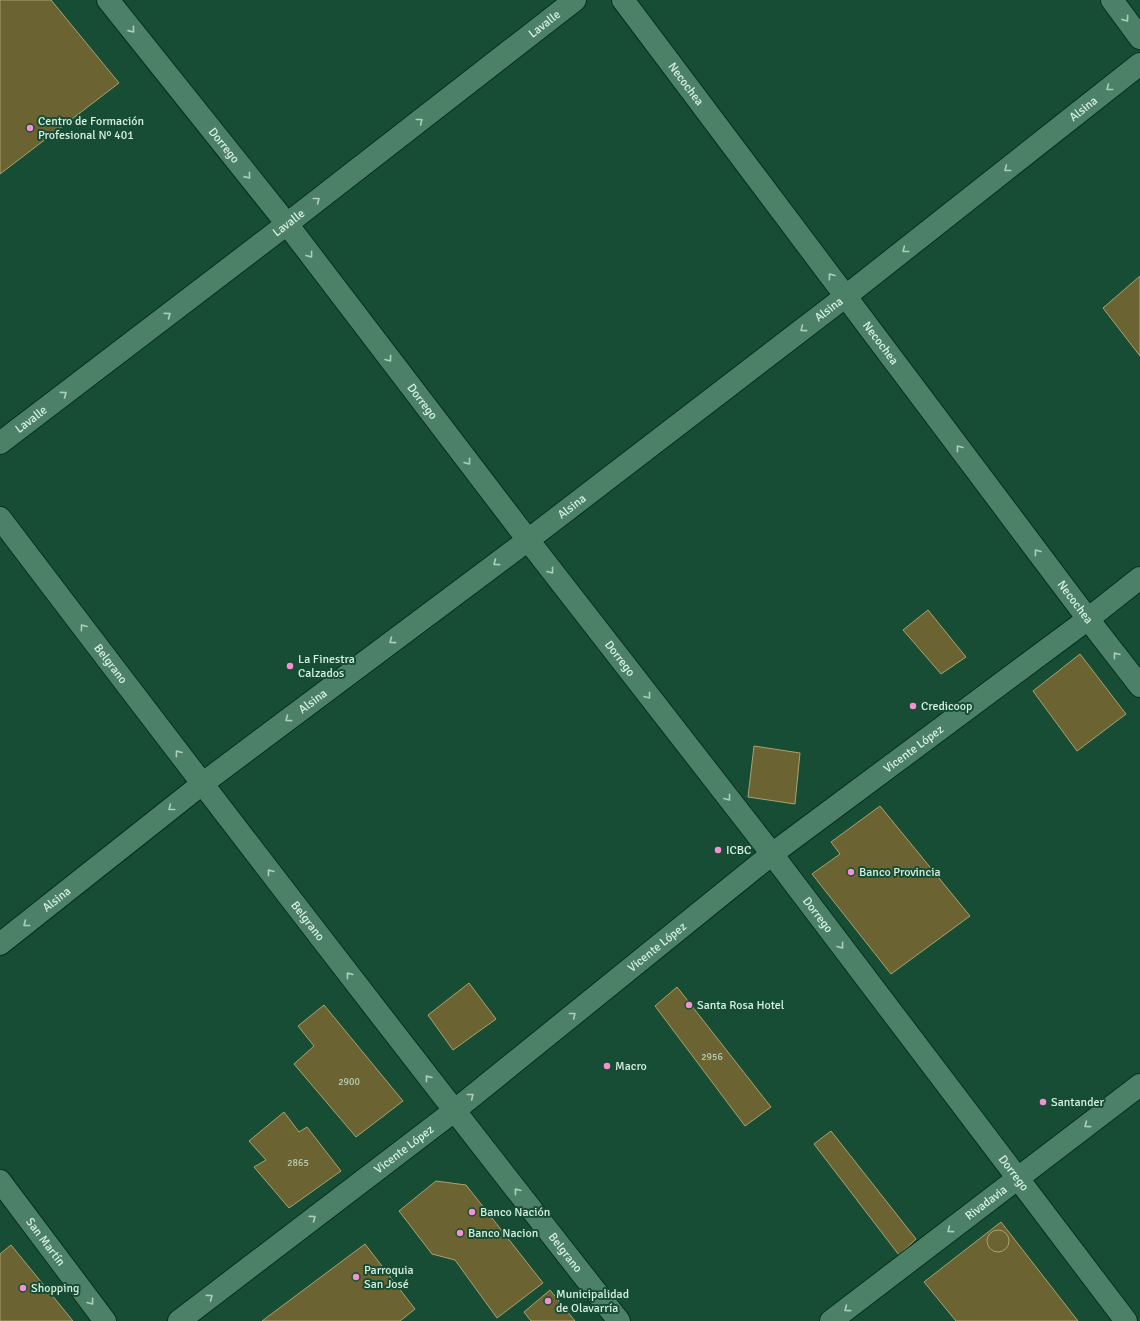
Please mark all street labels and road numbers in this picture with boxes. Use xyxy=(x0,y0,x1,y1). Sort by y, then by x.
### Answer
street label: Lavalle xyxy=(525,7,563,41)
street label: Necochea xyxy=(665,59,707,109)
street label: Alsina xyxy=(1066,93,1100,125)
street label: Dorrego xyxy=(205,125,243,166)
street label: Lavalle xyxy=(270,206,308,240)
street label: Alsina xyxy=(812,294,846,325)
street label: Necochea xyxy=(860,318,902,368)
street label: Dorrego xyxy=(404,381,441,422)
street label: Lavalle xyxy=(12,402,50,436)
street label: Alsina xyxy=(554,491,589,522)
street label: Necochea xyxy=(1054,577,1096,627)
street label: Dorrego xyxy=(601,637,639,679)
street label: Belgrano xyxy=(91,641,131,687)
street label: Alsina xyxy=(295,686,330,717)
street label: Vicente López xyxy=(880,722,946,776)
street label: Alsina xyxy=(39,884,74,915)
street label: Dorrego xyxy=(800,894,836,936)
street label: Belgrano xyxy=(288,898,328,944)
street label: Vicente López xyxy=(625,919,689,975)
street label: Vicente López xyxy=(371,1122,437,1177)
street label: Dorrego xyxy=(995,1152,1032,1194)
street label: Rivadavia xyxy=(962,1182,1010,1223)
street label: San Martín xyxy=(23,1215,69,1269)
street label: Belgrano xyxy=(545,1230,586,1275)

